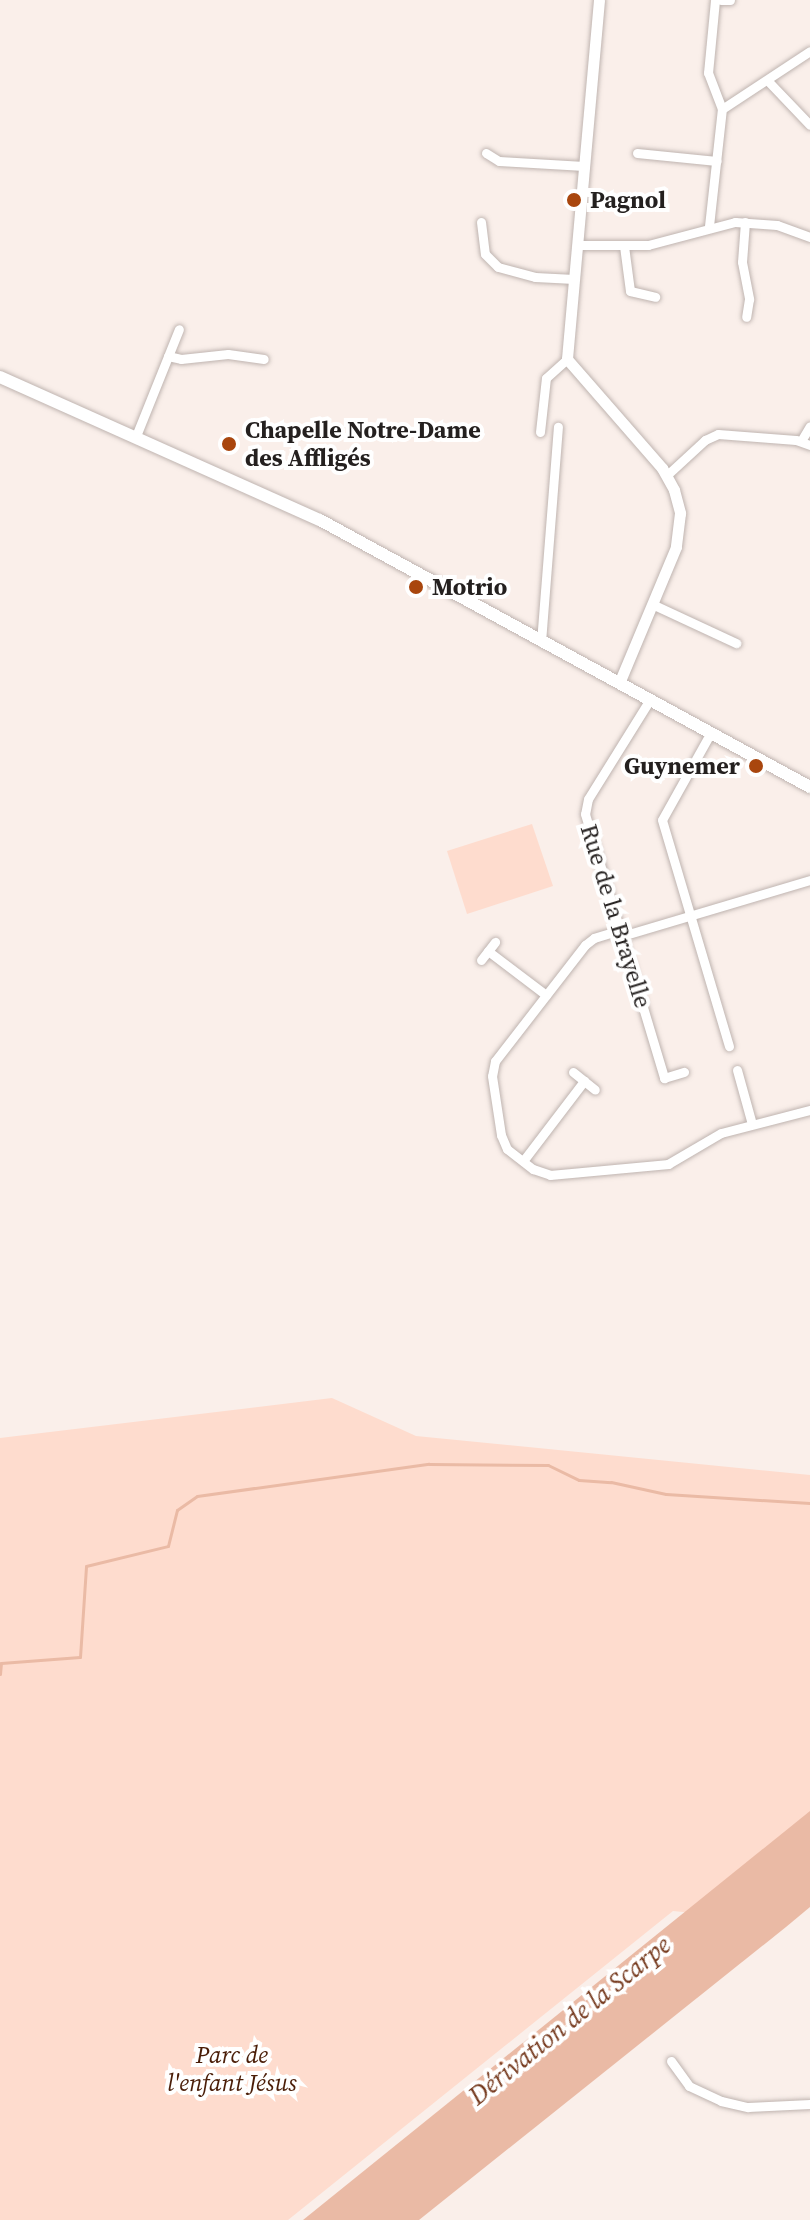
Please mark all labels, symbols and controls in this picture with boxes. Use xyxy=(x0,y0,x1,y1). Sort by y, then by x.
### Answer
place label: Pagnol xyxy=(590,186,666,214)
marker: Pagnol xyxy=(565,191,583,209)
place label: Chapelle Notre-Dame des Affligés xyxy=(245,416,481,472)
marker: Chapelle Notre-Dame des Affligés xyxy=(220,435,238,453)
place label: Motrio xyxy=(432,573,507,601)
marker: Motrio xyxy=(407,578,425,596)
place label: Guynemer xyxy=(624,752,740,780)
marker: Guynemer xyxy=(747,757,765,775)
street label: Rue de la Brayelle xyxy=(574,821,658,1011)
water label: Dérivation de la Scarpe xyxy=(463,1930,677,2112)
park label: Parc de l'enfant Jésus xyxy=(167,2041,297,2097)

